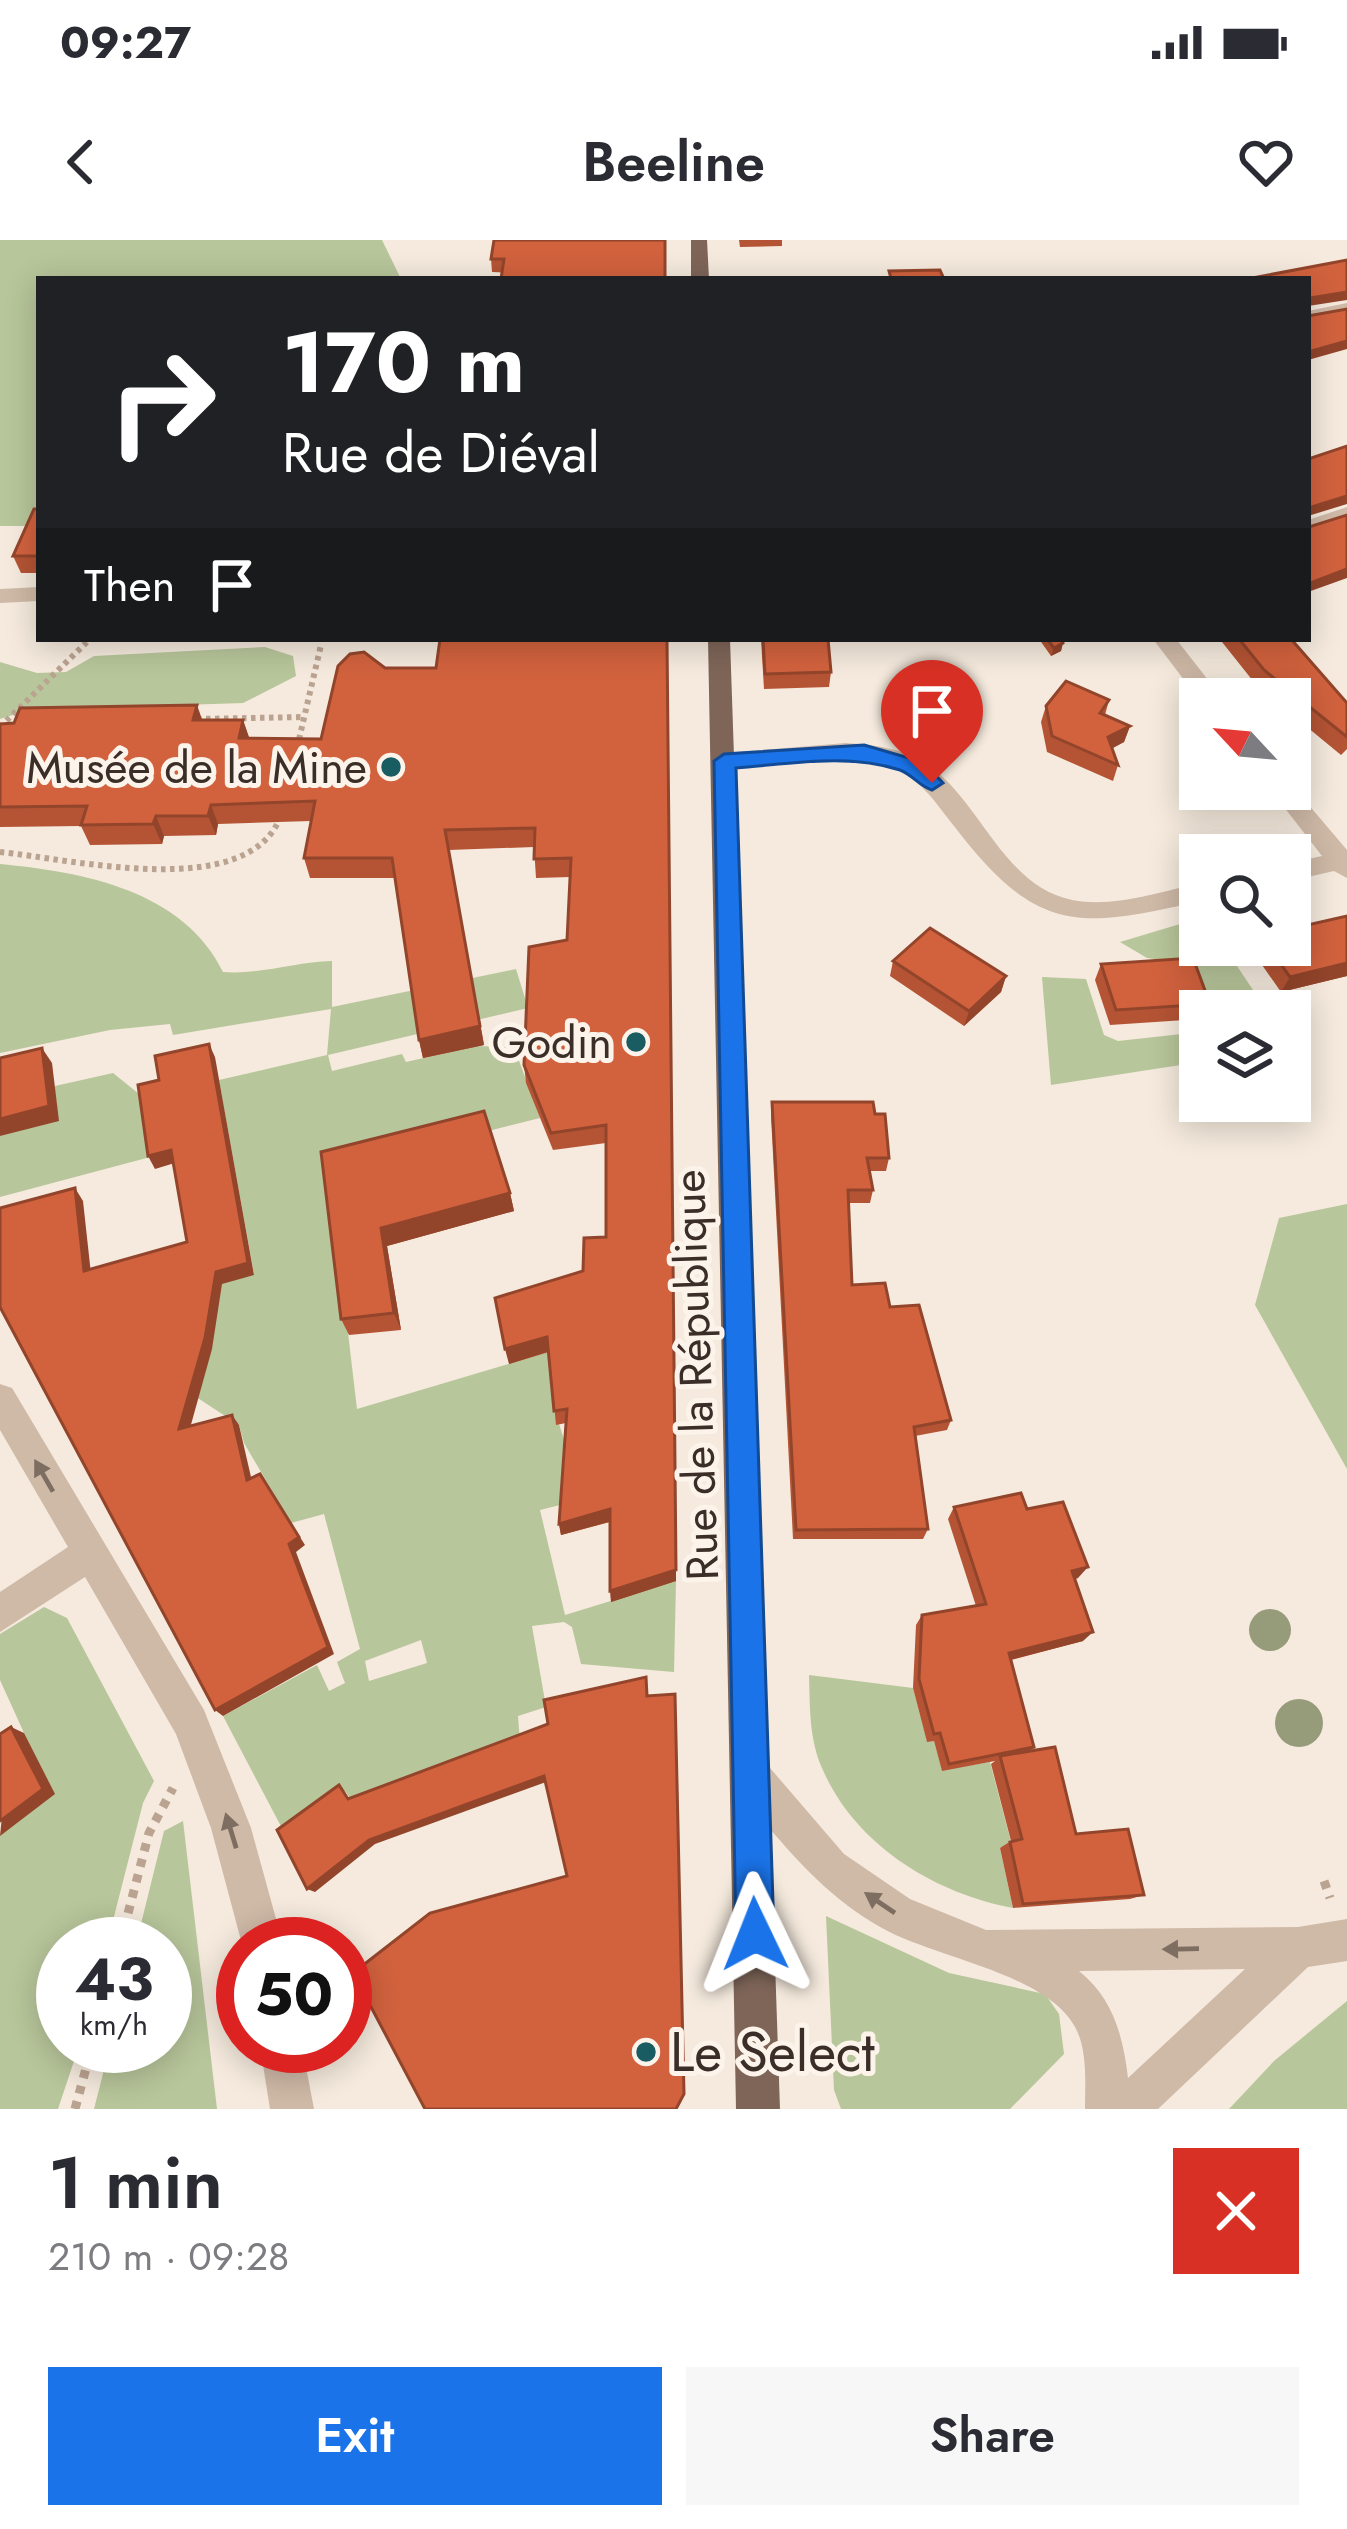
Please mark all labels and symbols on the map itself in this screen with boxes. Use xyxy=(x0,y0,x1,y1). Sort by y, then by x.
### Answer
pin xyxy=(881,660,983,783)
north arrow xyxy=(1179,678,1311,810)
place label: Musée de la Mine xyxy=(26,735,367,800)
marker: Musée de la Mine xyxy=(378,754,404,780)
place label: Godin xyxy=(492,1010,612,1075)
marker: Godin xyxy=(623,1029,649,1055)
street label: Rue de la République xyxy=(656,1168,735,1582)
one-way arrow xyxy=(34,1459,55,1494)
one-way arrow xyxy=(220,1812,239,1849)
position arrow xyxy=(692,1871,818,1997)
one-way arrow xyxy=(864,1892,897,1915)
speed limit sign: 50 xyxy=(216,1917,372,2073)
one-way arrow xyxy=(1161,1939,1199,1959)
place label: Le Select xyxy=(670,2013,875,2091)
marker: Le Select xyxy=(633,2039,659,2065)

